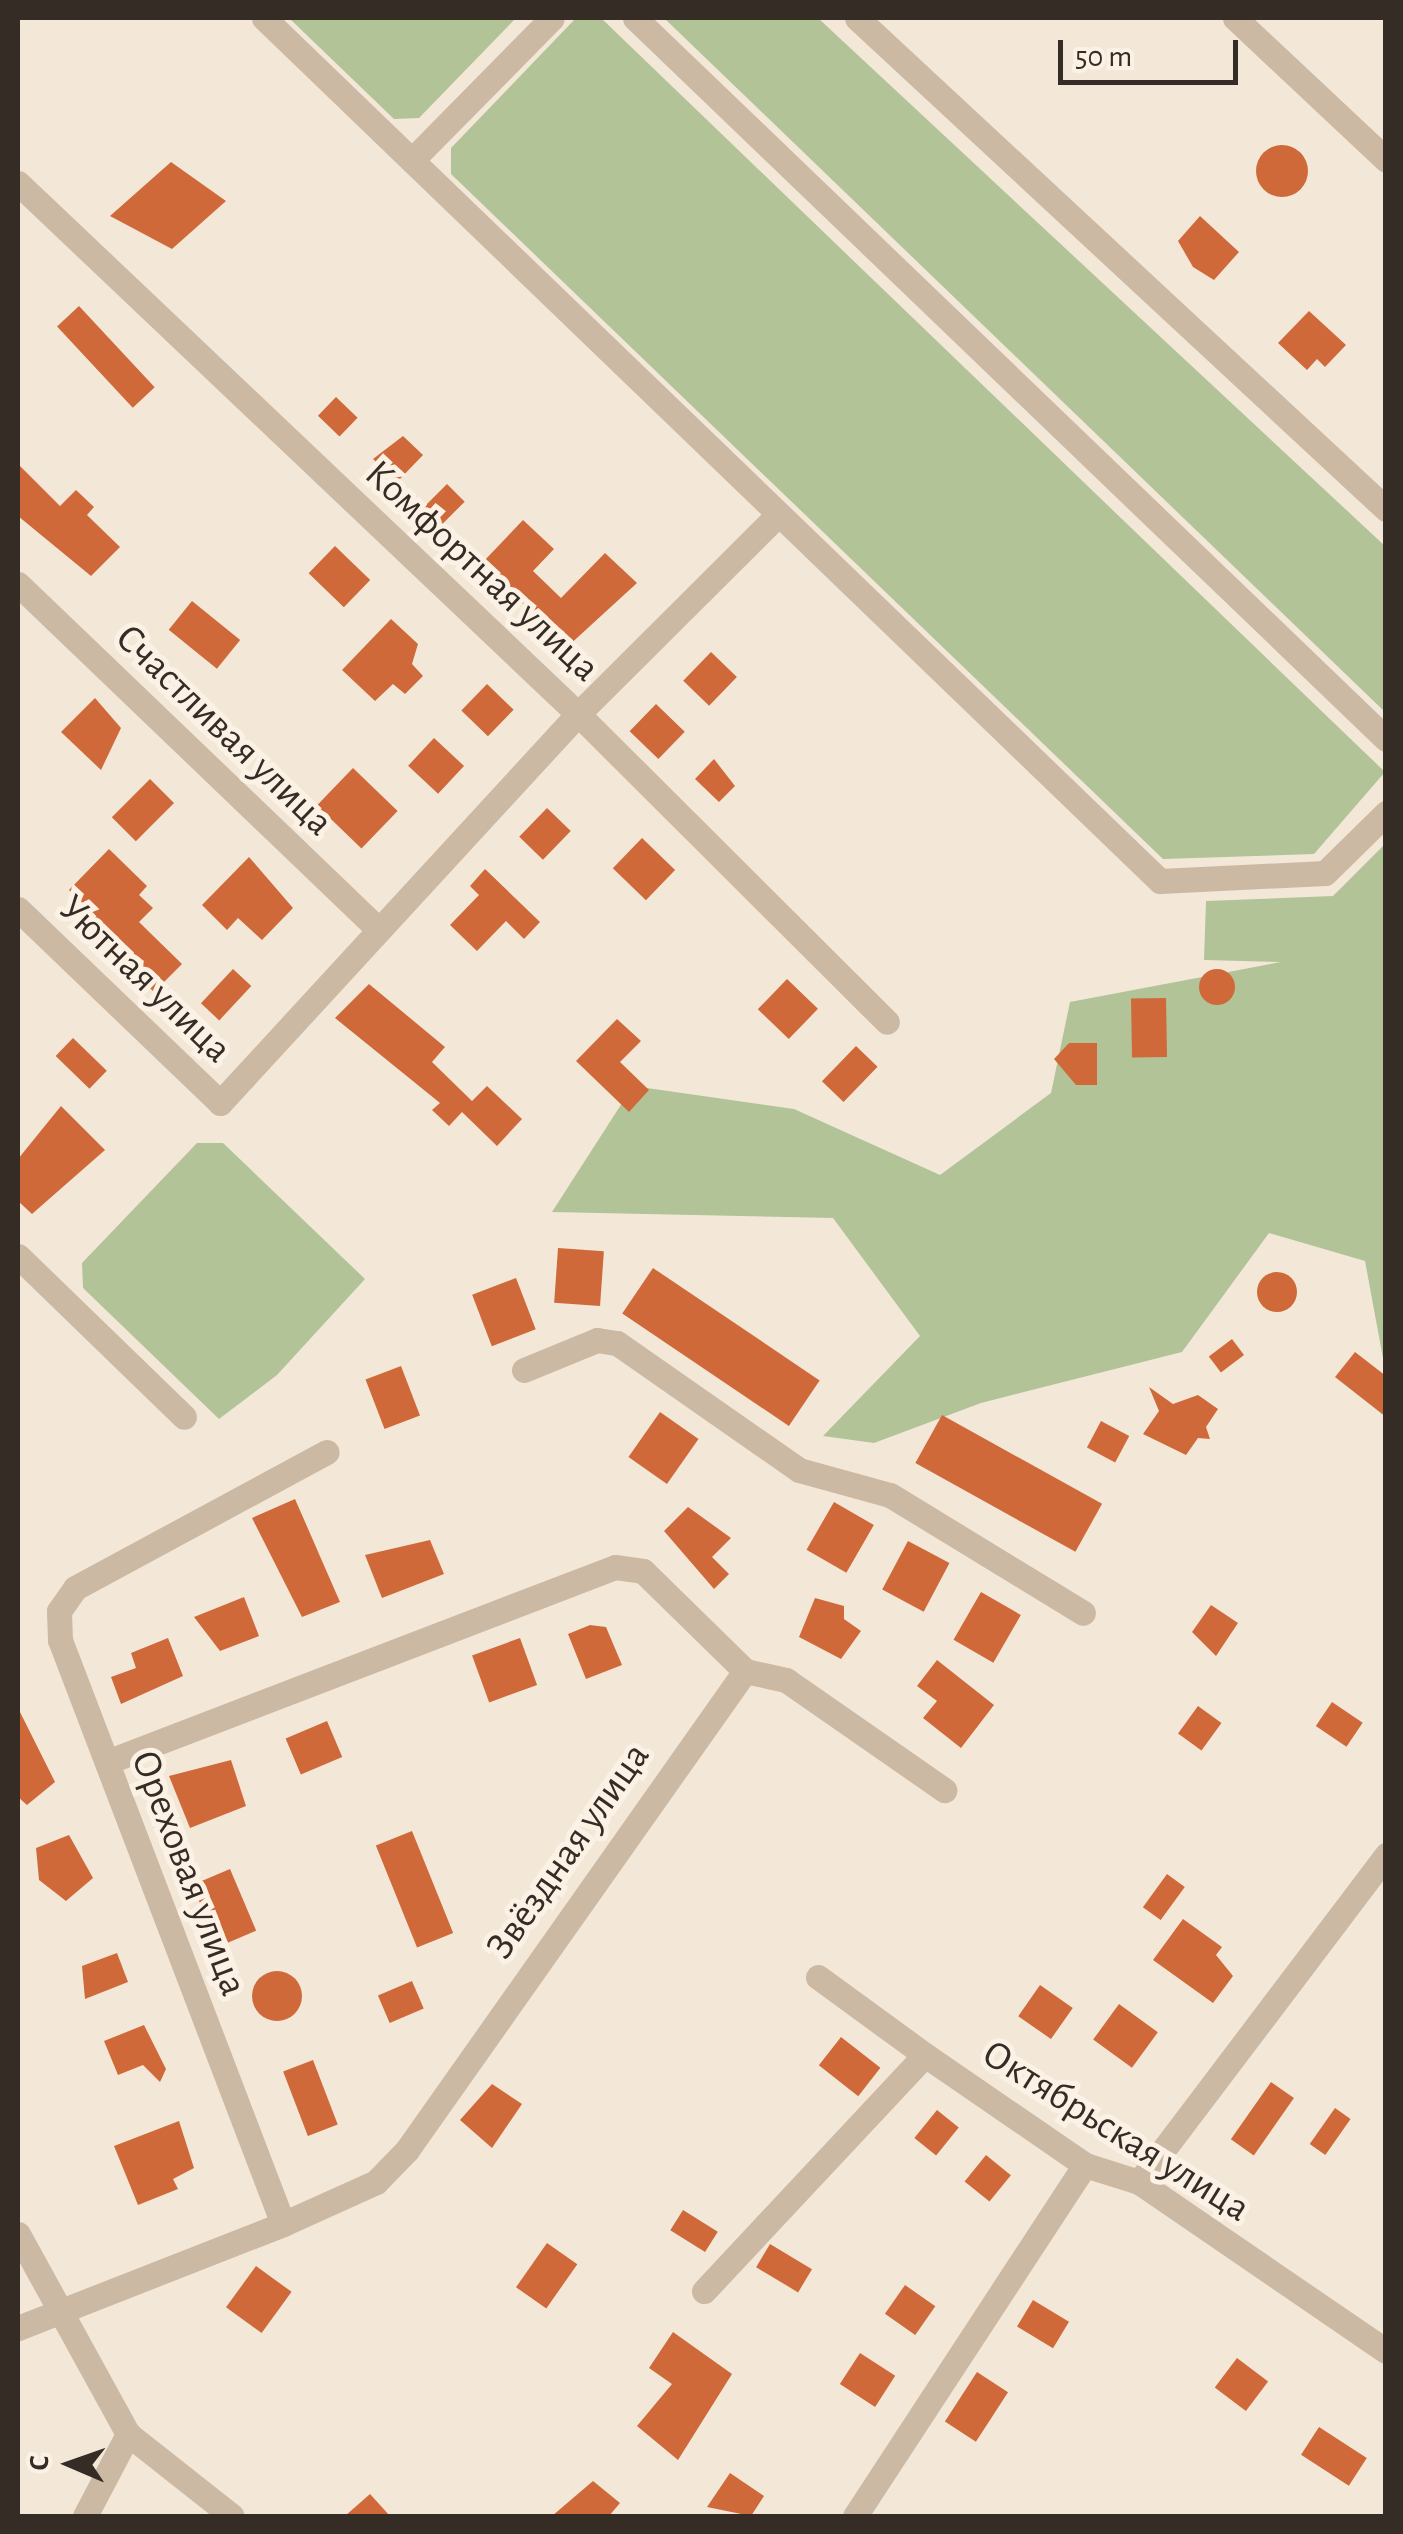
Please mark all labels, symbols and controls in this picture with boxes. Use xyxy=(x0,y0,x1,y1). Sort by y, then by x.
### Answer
scale bar xyxy=(1063,20,1243,82)
text: 50 m xyxy=(1075,42,1132,72)
street label: Комфортная улица xyxy=(355,450,609,692)
street label: Счастливая улица xyxy=(105,614,343,846)
street label: Уютная улица xyxy=(49,885,241,1073)
street label: Звёздная улица xyxy=(476,1734,660,1968)
street label: Ореховая улица xyxy=(120,1744,258,2002)
street label: Октябрьская улица xyxy=(973,2030,1259,2232)
north arrow xyxy=(20,2414,120,2514)
text: С xyxy=(26,2455,54,2471)

